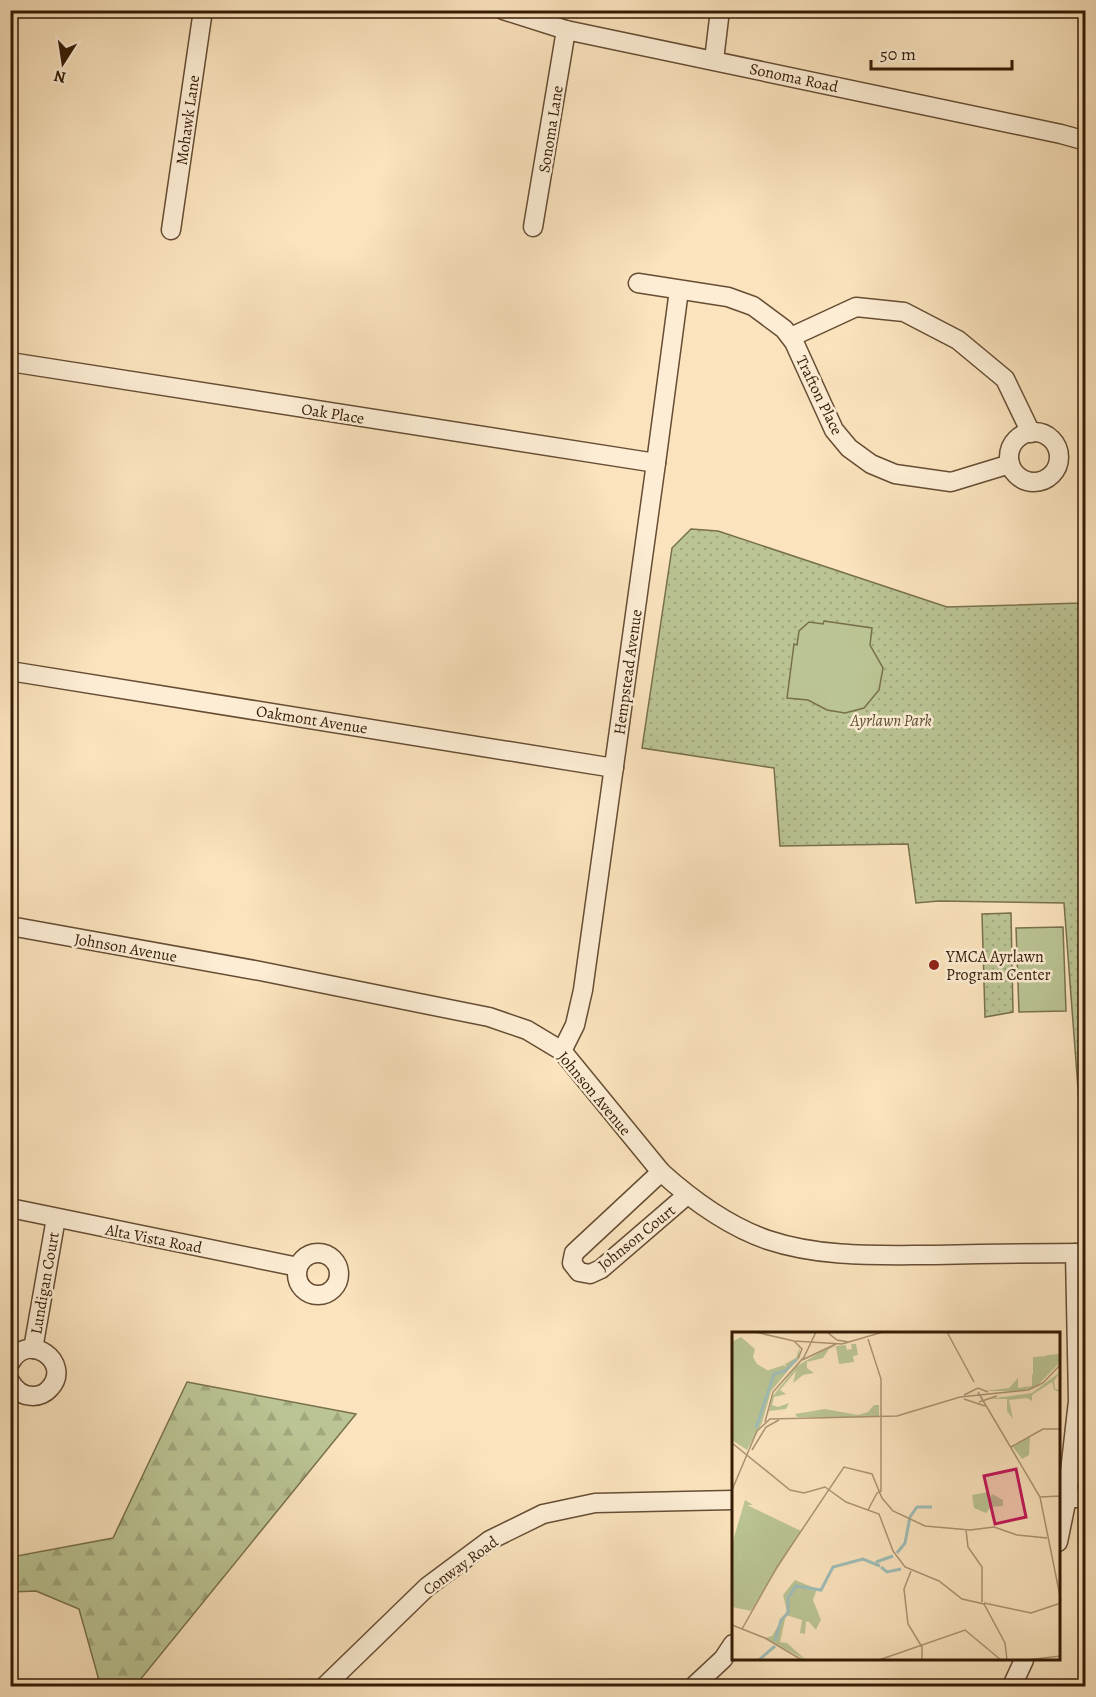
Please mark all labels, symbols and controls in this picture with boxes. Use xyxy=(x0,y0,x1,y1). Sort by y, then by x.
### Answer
north arrow xyxy=(33,33,93,93)
scale bar xyxy=(871,33,1012,71)
text: 50 m xyxy=(880,42,916,66)
street label: Sonoma Road xyxy=(747,58,841,98)
text: N xyxy=(52,65,68,89)
street label: Mohawk Lane xyxy=(171,74,205,167)
street label: Sonoma Lane xyxy=(533,84,569,174)
street label: Trafton Place xyxy=(790,352,848,439)
street label: Oak Place xyxy=(300,398,366,430)
street label: Hempstead Avenue xyxy=(608,608,648,736)
street label: Oakmont Avenue xyxy=(255,700,369,740)
park label: Ayrlawn Park xyxy=(849,710,932,732)
street label: Johnson Avenue xyxy=(73,928,179,968)
place label: YMCA Ayrlawn Program Center xyxy=(945,946,1051,986)
marker: YMCA Ayrlawn Program Center xyxy=(927,958,941,972)
street label: Johnson Avenue xyxy=(552,1047,636,1140)
street label: Johnson Court xyxy=(593,1200,680,1276)
street label: Alta Vista Road xyxy=(103,1219,204,1259)
street label: Lundigan Court xyxy=(25,1230,65,1336)
inset map xyxy=(732,1332,1060,1661)
street label: Conway Road xyxy=(419,1531,503,1601)

